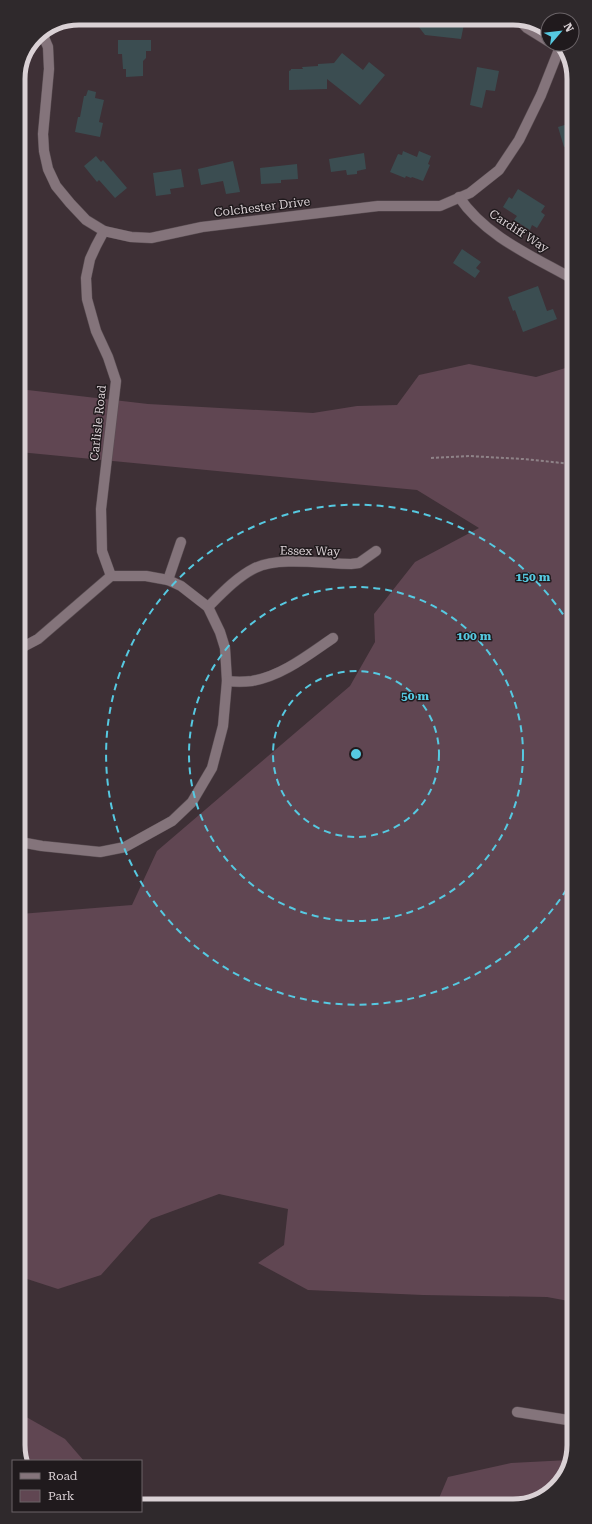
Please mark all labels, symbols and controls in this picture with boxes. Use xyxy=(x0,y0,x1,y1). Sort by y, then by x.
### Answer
north arrow xyxy=(540,12,580,52)
text: N xyxy=(561,21,576,35)
street label: Colchester Drive xyxy=(213,194,311,220)
street label: Cardiff Way xyxy=(487,207,552,256)
street label: Carlisle Road xyxy=(87,384,109,462)
street label: Essex Way xyxy=(280,543,341,559)
text: 150 m xyxy=(516,570,551,584)
text: 100 m xyxy=(457,629,492,643)
text: 50 m xyxy=(401,689,429,703)
centre of rings xyxy=(349,747,363,761)
legend xyxy=(12,1460,142,1512)
text: Road xyxy=(48,1469,78,1483)
text: Park xyxy=(48,1489,75,1503)

